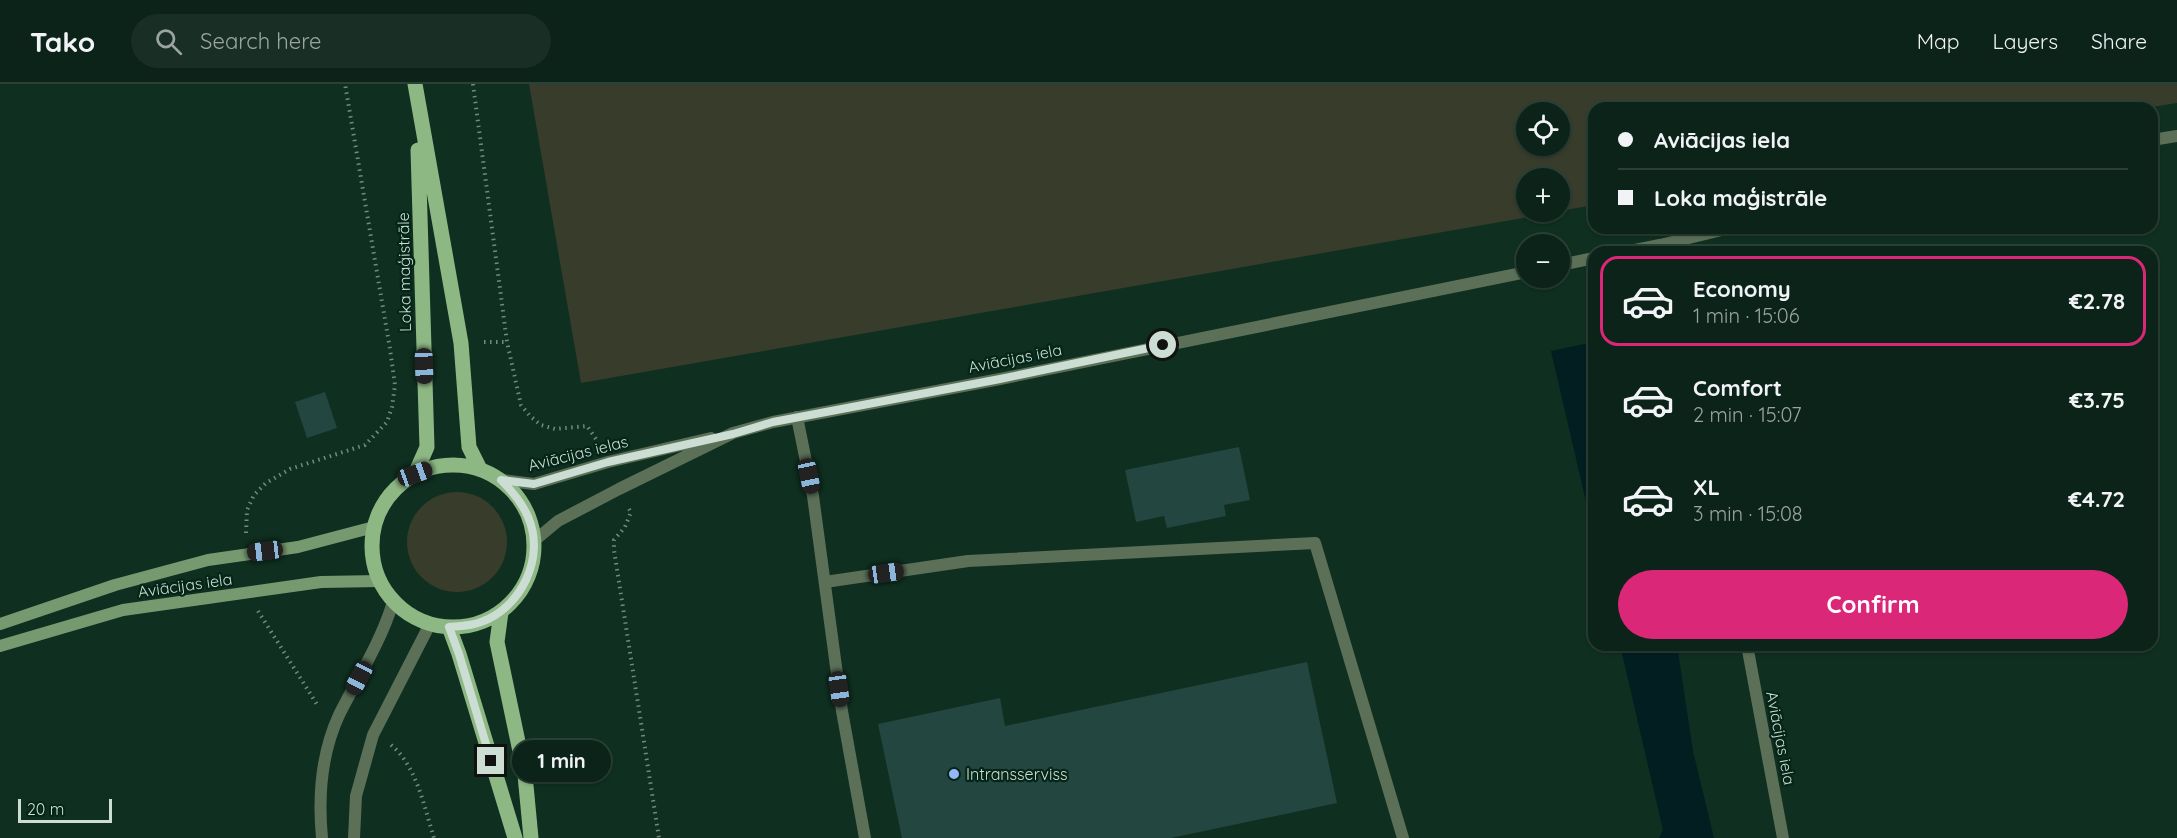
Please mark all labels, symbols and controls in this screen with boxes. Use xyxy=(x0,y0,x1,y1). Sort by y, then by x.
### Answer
search box xyxy=(131,14,551,68)
text: Tako xyxy=(30,24,95,59)
icon: search xyxy=(152,25,185,58)
text: Search here xyxy=(200,27,322,55)
text: Map xyxy=(1917,28,1960,54)
text: Layers xyxy=(1993,28,2058,54)
text: Share xyxy=(2091,28,2147,54)
map controls xyxy=(1516,102,1570,288)
button: locate xyxy=(1516,102,1570,156)
text: Aviācijas iela xyxy=(1654,126,1790,154)
button: + xyxy=(1516,168,1570,222)
text: Loka maģistrāle xyxy=(1654,184,1827,212)
street label: Loka maģistrāle xyxy=(393,212,415,332)
button: − xyxy=(1516,234,1570,288)
icon: car xyxy=(1621,274,1675,328)
text: Economy xyxy=(1693,275,1791,303)
text: €2.78 xyxy=(2069,287,2125,315)
text: 1 min · 15:06 xyxy=(1693,303,1799,328)
route start xyxy=(1149,331,1176,358)
street label: Aviācijas iela xyxy=(966,339,1064,377)
car xyxy=(414,348,434,384)
icon: car xyxy=(1621,373,1675,427)
text: Comfort xyxy=(1693,374,1782,402)
text: €3.75 xyxy=(2069,386,2125,414)
text: 2 min · 15:07 xyxy=(1693,402,1802,427)
street label: Aviācijas ielas xyxy=(526,431,630,475)
car xyxy=(796,457,822,495)
car xyxy=(395,459,435,489)
icon: car xyxy=(1621,472,1675,526)
text: XL xyxy=(1693,473,1720,501)
text: €4.72 xyxy=(2068,485,2125,513)
text: 3 min · 15:08 xyxy=(1693,501,1803,526)
car xyxy=(246,540,284,562)
car xyxy=(867,562,905,584)
street label: Aviācijas iela xyxy=(137,568,233,602)
button: Confirm xyxy=(1618,570,2128,639)
car xyxy=(343,658,375,698)
car xyxy=(828,670,850,708)
street label: Aviācijas iela xyxy=(1762,689,1800,787)
callout: 1 min xyxy=(512,740,611,782)
route end xyxy=(477,747,504,774)
text: 1 min xyxy=(537,748,586,773)
place label: Intransserviss xyxy=(966,764,1068,784)
marker: Intransserviss xyxy=(947,767,961,781)
scale bar xyxy=(18,796,112,824)
text: 20 m xyxy=(27,799,64,819)

